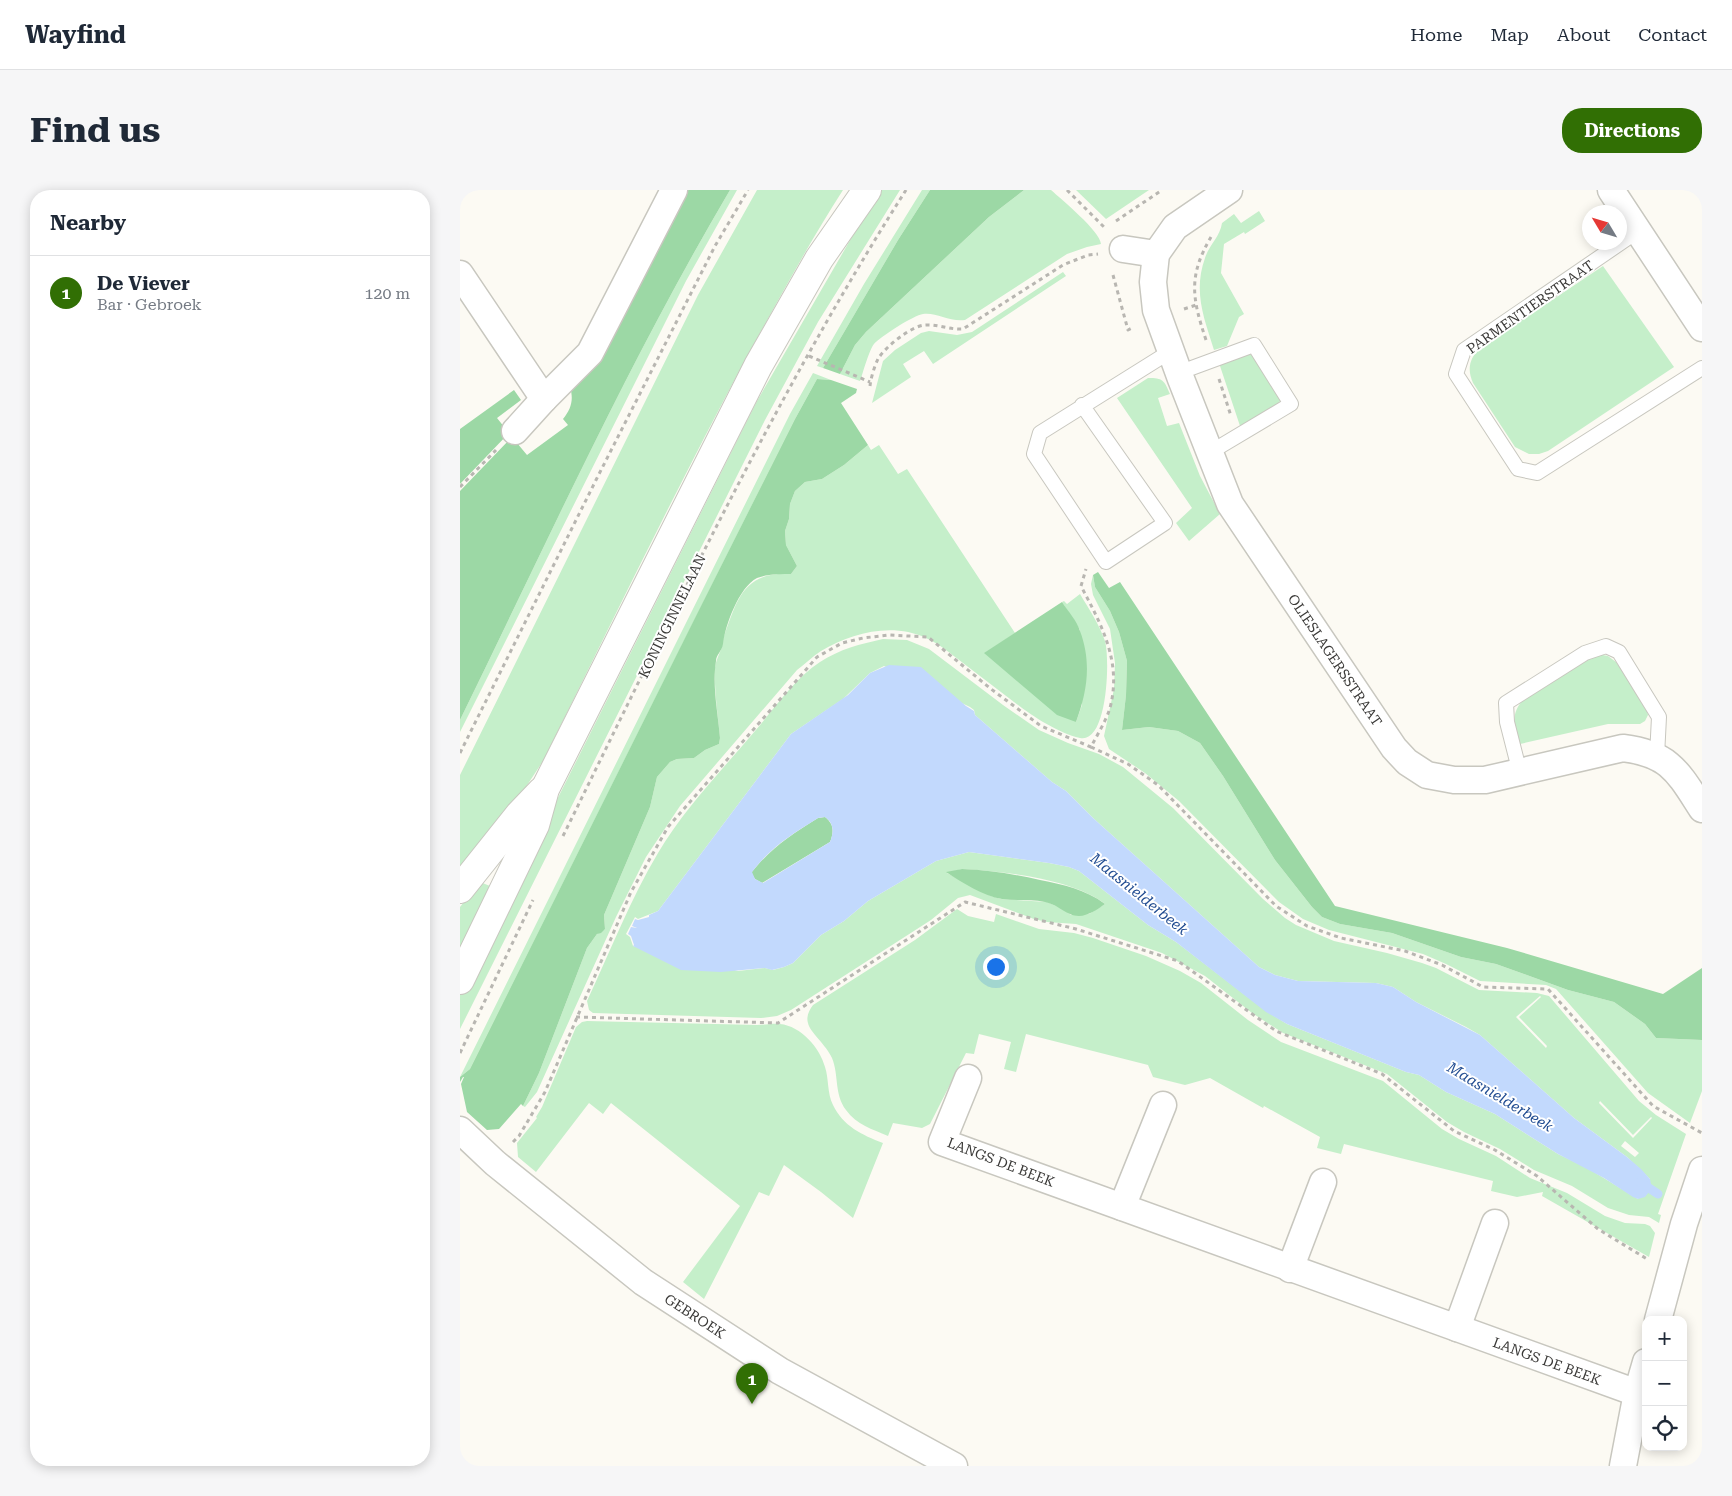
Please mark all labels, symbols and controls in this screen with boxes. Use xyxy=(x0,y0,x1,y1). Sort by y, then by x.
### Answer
text: Wayfind xyxy=(25,21,126,49)
text: Home xyxy=(1410,24,1462,45)
text: Map xyxy=(1490,24,1529,45)
text: About xyxy=(1557,24,1610,45)
text: Contact xyxy=(1638,24,1707,45)
button: Directions xyxy=(1562,108,1702,153)
text: Find us xyxy=(30,110,160,151)
north arrow xyxy=(1582,205,1627,250)
text: Nearby xyxy=(50,211,126,235)
street label: PARMENTIERSTRAAT xyxy=(1463,257,1597,357)
text: De Viever xyxy=(97,272,190,295)
text: 1 xyxy=(62,284,70,303)
text: 120 m xyxy=(364,284,410,303)
text: Bar · Gebroek xyxy=(97,295,202,314)
street label: KONINGINNELAAN xyxy=(635,552,709,680)
street label: OLIESLAGERSSTRAAT xyxy=(1285,591,1385,729)
water label: Maasnielderbeek xyxy=(1086,849,1192,939)
your location xyxy=(983,954,1009,980)
water label: Maasnielderbeek xyxy=(1443,1058,1557,1136)
street label: LANGS DE BEEK xyxy=(945,1134,1057,1190)
street label: GEBROEK xyxy=(662,1290,728,1342)
map controls xyxy=(1642,1316,1687,1451)
button: + xyxy=(1642,1316,1687,1361)
street label: LANGS DE BEEK xyxy=(1491,1334,1603,1388)
button: − xyxy=(1642,1361,1687,1406)
pin: 1 xyxy=(736,1363,768,1404)
button: locate xyxy=(1642,1406,1687,1451)

